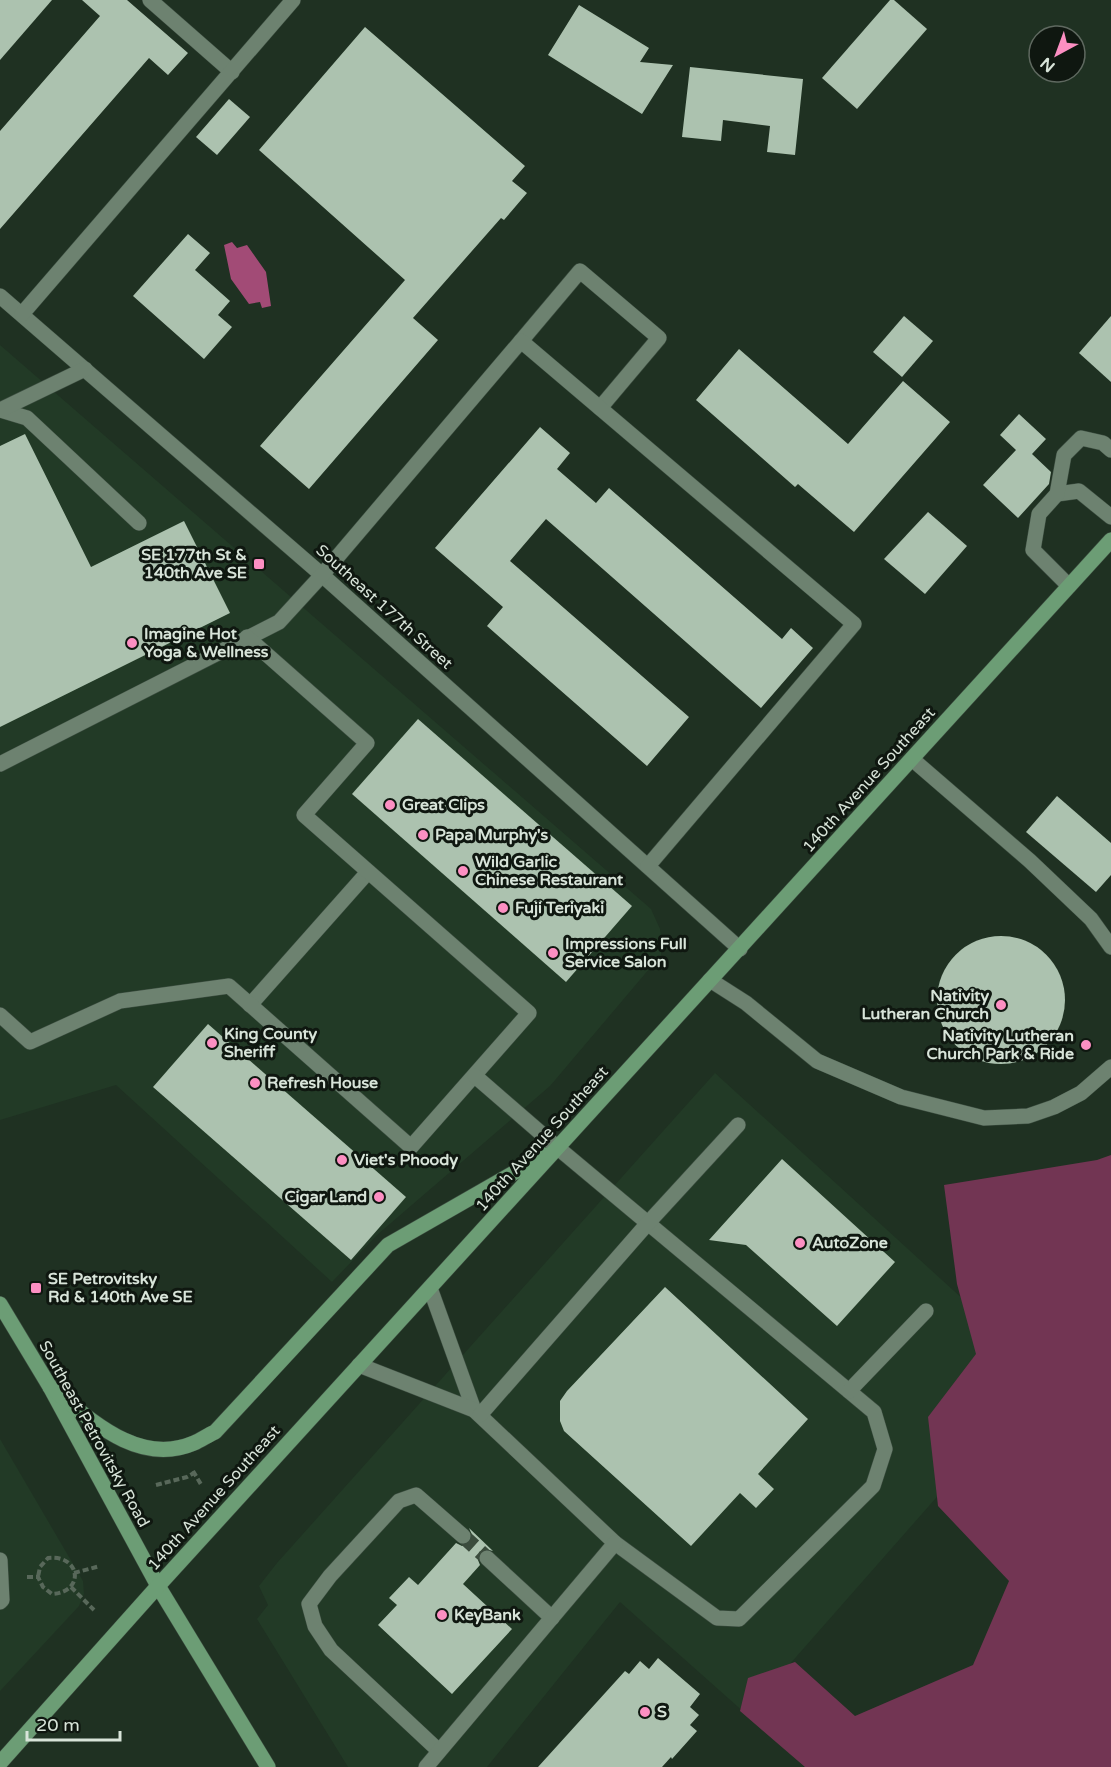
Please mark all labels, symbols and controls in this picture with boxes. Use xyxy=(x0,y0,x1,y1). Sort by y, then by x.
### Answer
north arrow xyxy=(1027,24,1087,84)
text: N xyxy=(1036,53,1059,76)
street label: Southeast 177th Street xyxy=(312,540,456,674)
place label: SE 177th St & 140th Ave SE xyxy=(141,545,247,583)
marker: SE 177th St & 140th Ave SE xyxy=(252,557,266,571)
place label: Imagine Hot Yoga & Wellness xyxy=(144,624,269,662)
marker: Imagine Hot Yoga & Wellness xyxy=(125,636,139,650)
street label: 140th Avenue Southeast xyxy=(798,703,940,857)
place label: Great Clips xyxy=(402,795,485,815)
marker: Great Clips xyxy=(383,798,397,812)
place label: Papa Murphy's xyxy=(435,825,549,845)
marker: Papa Murphy's xyxy=(416,828,430,842)
place label: Wild Garlic Chinese Restaurant xyxy=(475,852,624,890)
marker: Wild Garlic Chinese Restaurant xyxy=(456,864,470,878)
place label: Fuji Teriyaki xyxy=(515,898,604,918)
marker: Fuji Teriyaki xyxy=(496,901,510,915)
place label: Impressions Full Service Salon xyxy=(565,934,687,972)
marker: Impressions Full Service Salon xyxy=(546,946,560,960)
place label: Nativity Lutheran Church xyxy=(861,986,989,1024)
marker: Nativity Lutheran Church xyxy=(994,998,1008,1012)
place label: King County Sheriff xyxy=(224,1024,318,1062)
place label: Nativity Lutheran Church Park & Ride xyxy=(926,1026,1074,1064)
marker: King County Sheriff xyxy=(205,1036,219,1050)
marker: Nativity Lutheran Church Park & Ride xyxy=(1079,1038,1093,1052)
street label: 140th Avenue Southeast xyxy=(471,1062,613,1216)
place label: Refresh House xyxy=(267,1073,378,1093)
marker: Refresh House xyxy=(248,1076,262,1090)
place label: Viet's Phoody xyxy=(354,1150,458,1170)
marker: Viet's Phoody xyxy=(335,1153,349,1167)
place label: Cigar Land xyxy=(284,1187,367,1207)
marker: Cigar Land xyxy=(372,1190,386,1204)
place label: AutoZone xyxy=(812,1233,888,1253)
marker: AutoZone xyxy=(793,1236,807,1250)
place label: SE Petrovitsky Rd & 140th Ave SE xyxy=(48,1269,193,1307)
marker: SE Petrovitsky Rd & 140th Ave SE xyxy=(29,1281,43,1295)
street label: Southeast Petrovitsky Road xyxy=(34,1337,154,1531)
street label: 140th Avenue Southeast xyxy=(143,1421,285,1575)
place label: KeyBank xyxy=(454,1605,521,1625)
marker: KeyBank xyxy=(435,1608,449,1622)
place label: S xyxy=(657,1702,667,1722)
scale bar xyxy=(27,1704,120,1742)
marker: S xyxy=(638,1705,652,1719)
text: 20 m xyxy=(36,1714,80,1736)

